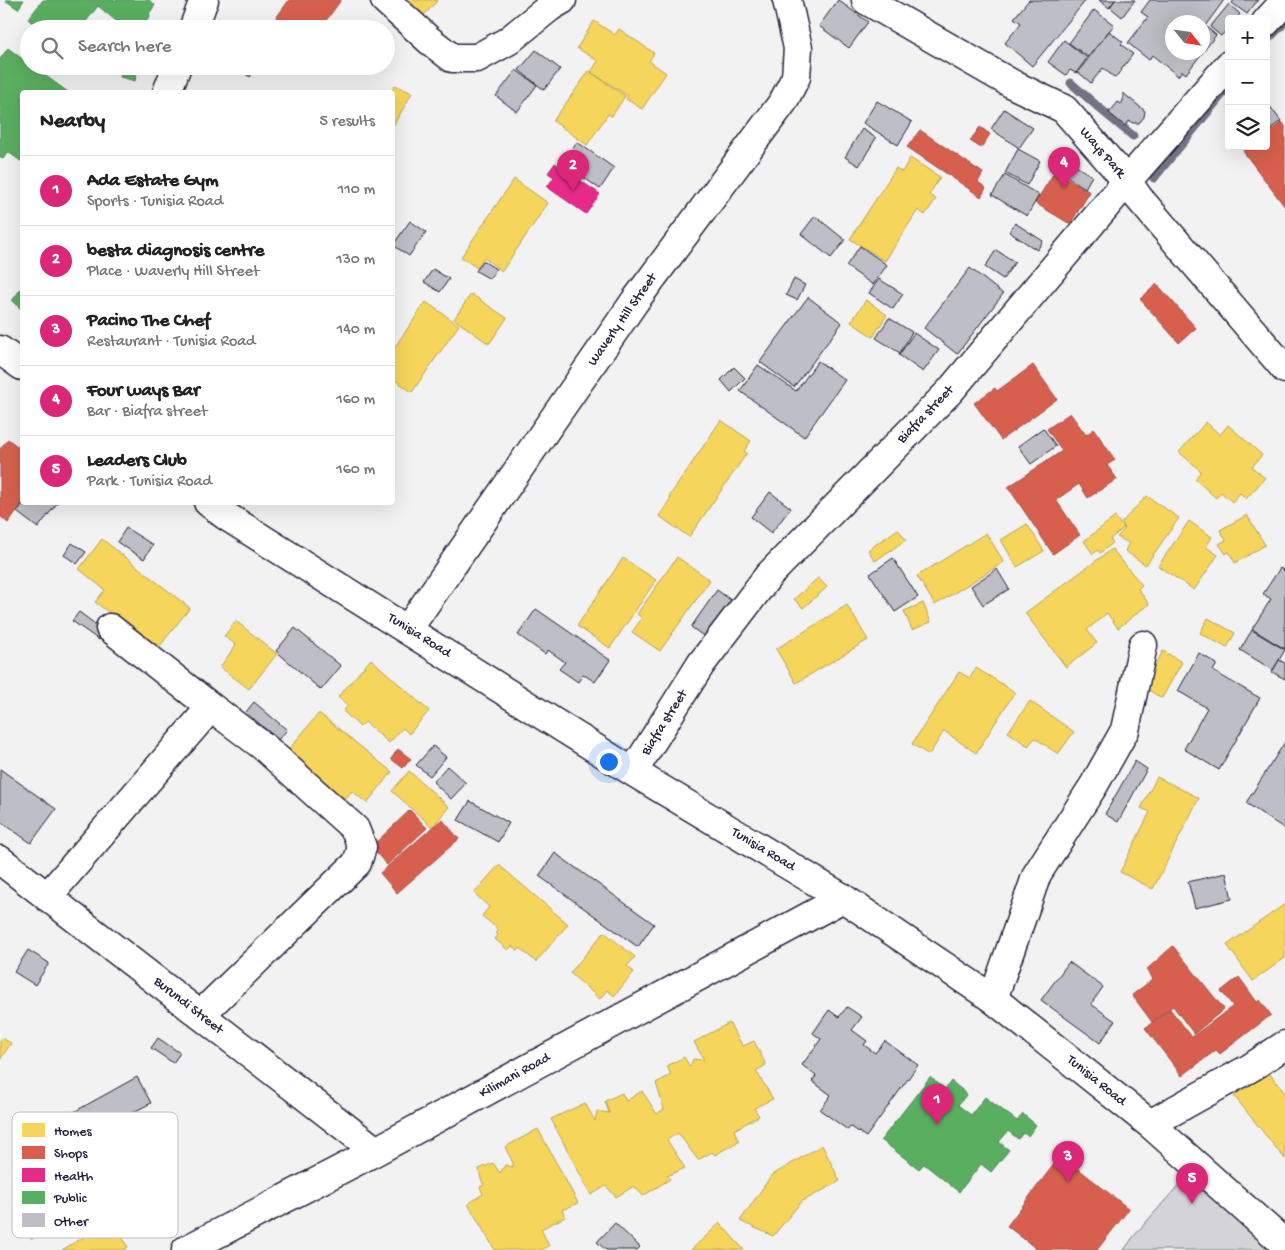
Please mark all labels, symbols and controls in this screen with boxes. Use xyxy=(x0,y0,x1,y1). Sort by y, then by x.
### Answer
north arrow xyxy=(1165,15,1210,60)
map controls xyxy=(1225,15,1270,150)
button: + xyxy=(1225,15,1270,60)
search box xyxy=(20,20,395,75)
icon: search xyxy=(38,34,66,62)
text: Search here xyxy=(78,36,172,59)
button: − xyxy=(1225,60,1270,105)
button: layers xyxy=(1225,105,1270,150)
text: Nearby xyxy=(40,110,105,135)
text: 5 results xyxy=(320,113,375,132)
street label: Ways Park xyxy=(1075,124,1130,183)
pin: 4 xyxy=(1048,147,1080,188)
pin: 2 xyxy=(557,150,589,191)
text: Ada Estate Gym xyxy=(87,170,218,193)
text: 1 xyxy=(53,181,59,200)
text: 110 m xyxy=(338,181,375,200)
text: Sports · Tunisia Road xyxy=(87,193,223,212)
text: besta diagnosis centre xyxy=(87,240,264,263)
text: 2 xyxy=(52,251,60,270)
text: 130 m xyxy=(336,251,375,270)
text: Place · Waverly Hill Street xyxy=(87,263,259,282)
street label: Waverly Hill Street xyxy=(585,269,662,370)
text: Pacino The Chef xyxy=(87,310,210,333)
text: 3 xyxy=(52,321,60,340)
text: 140 m xyxy=(337,321,375,340)
text: Restaurant · Tunisia Road xyxy=(87,333,255,352)
text: Four ways Bar xyxy=(87,380,200,403)
street label: Biafra street xyxy=(893,381,959,448)
text: 4 xyxy=(52,391,60,410)
text: 160 m xyxy=(336,391,375,410)
text: Bar · Biafra street xyxy=(87,403,207,422)
text: Leaders Club xyxy=(87,450,187,473)
text: 5 xyxy=(52,461,60,480)
text: 160 m xyxy=(336,461,375,480)
text: Park · Tunisia Road xyxy=(87,473,212,492)
street label: Tunisia Road xyxy=(383,609,455,663)
street label: Biafra street xyxy=(638,686,693,760)
your location xyxy=(596,749,622,775)
street label: Tunisia Road xyxy=(727,824,800,877)
street label: Burundi Street xyxy=(149,973,227,1039)
street label: Kilimani Road xyxy=(477,1049,555,1102)
street label: Tunisia Road xyxy=(1062,1051,1131,1111)
pin: 1 xyxy=(921,1084,953,1125)
legend xyxy=(12,1112,178,1238)
text: Homes xyxy=(54,1124,92,1141)
pin: 3 xyxy=(1052,1141,1084,1182)
text: Shops xyxy=(54,1146,88,1163)
pin: 5 xyxy=(1176,1163,1208,1204)
text: Health xyxy=(54,1169,94,1186)
text: Public xyxy=(53,1191,88,1208)
text: Other xyxy=(54,1214,89,1231)

